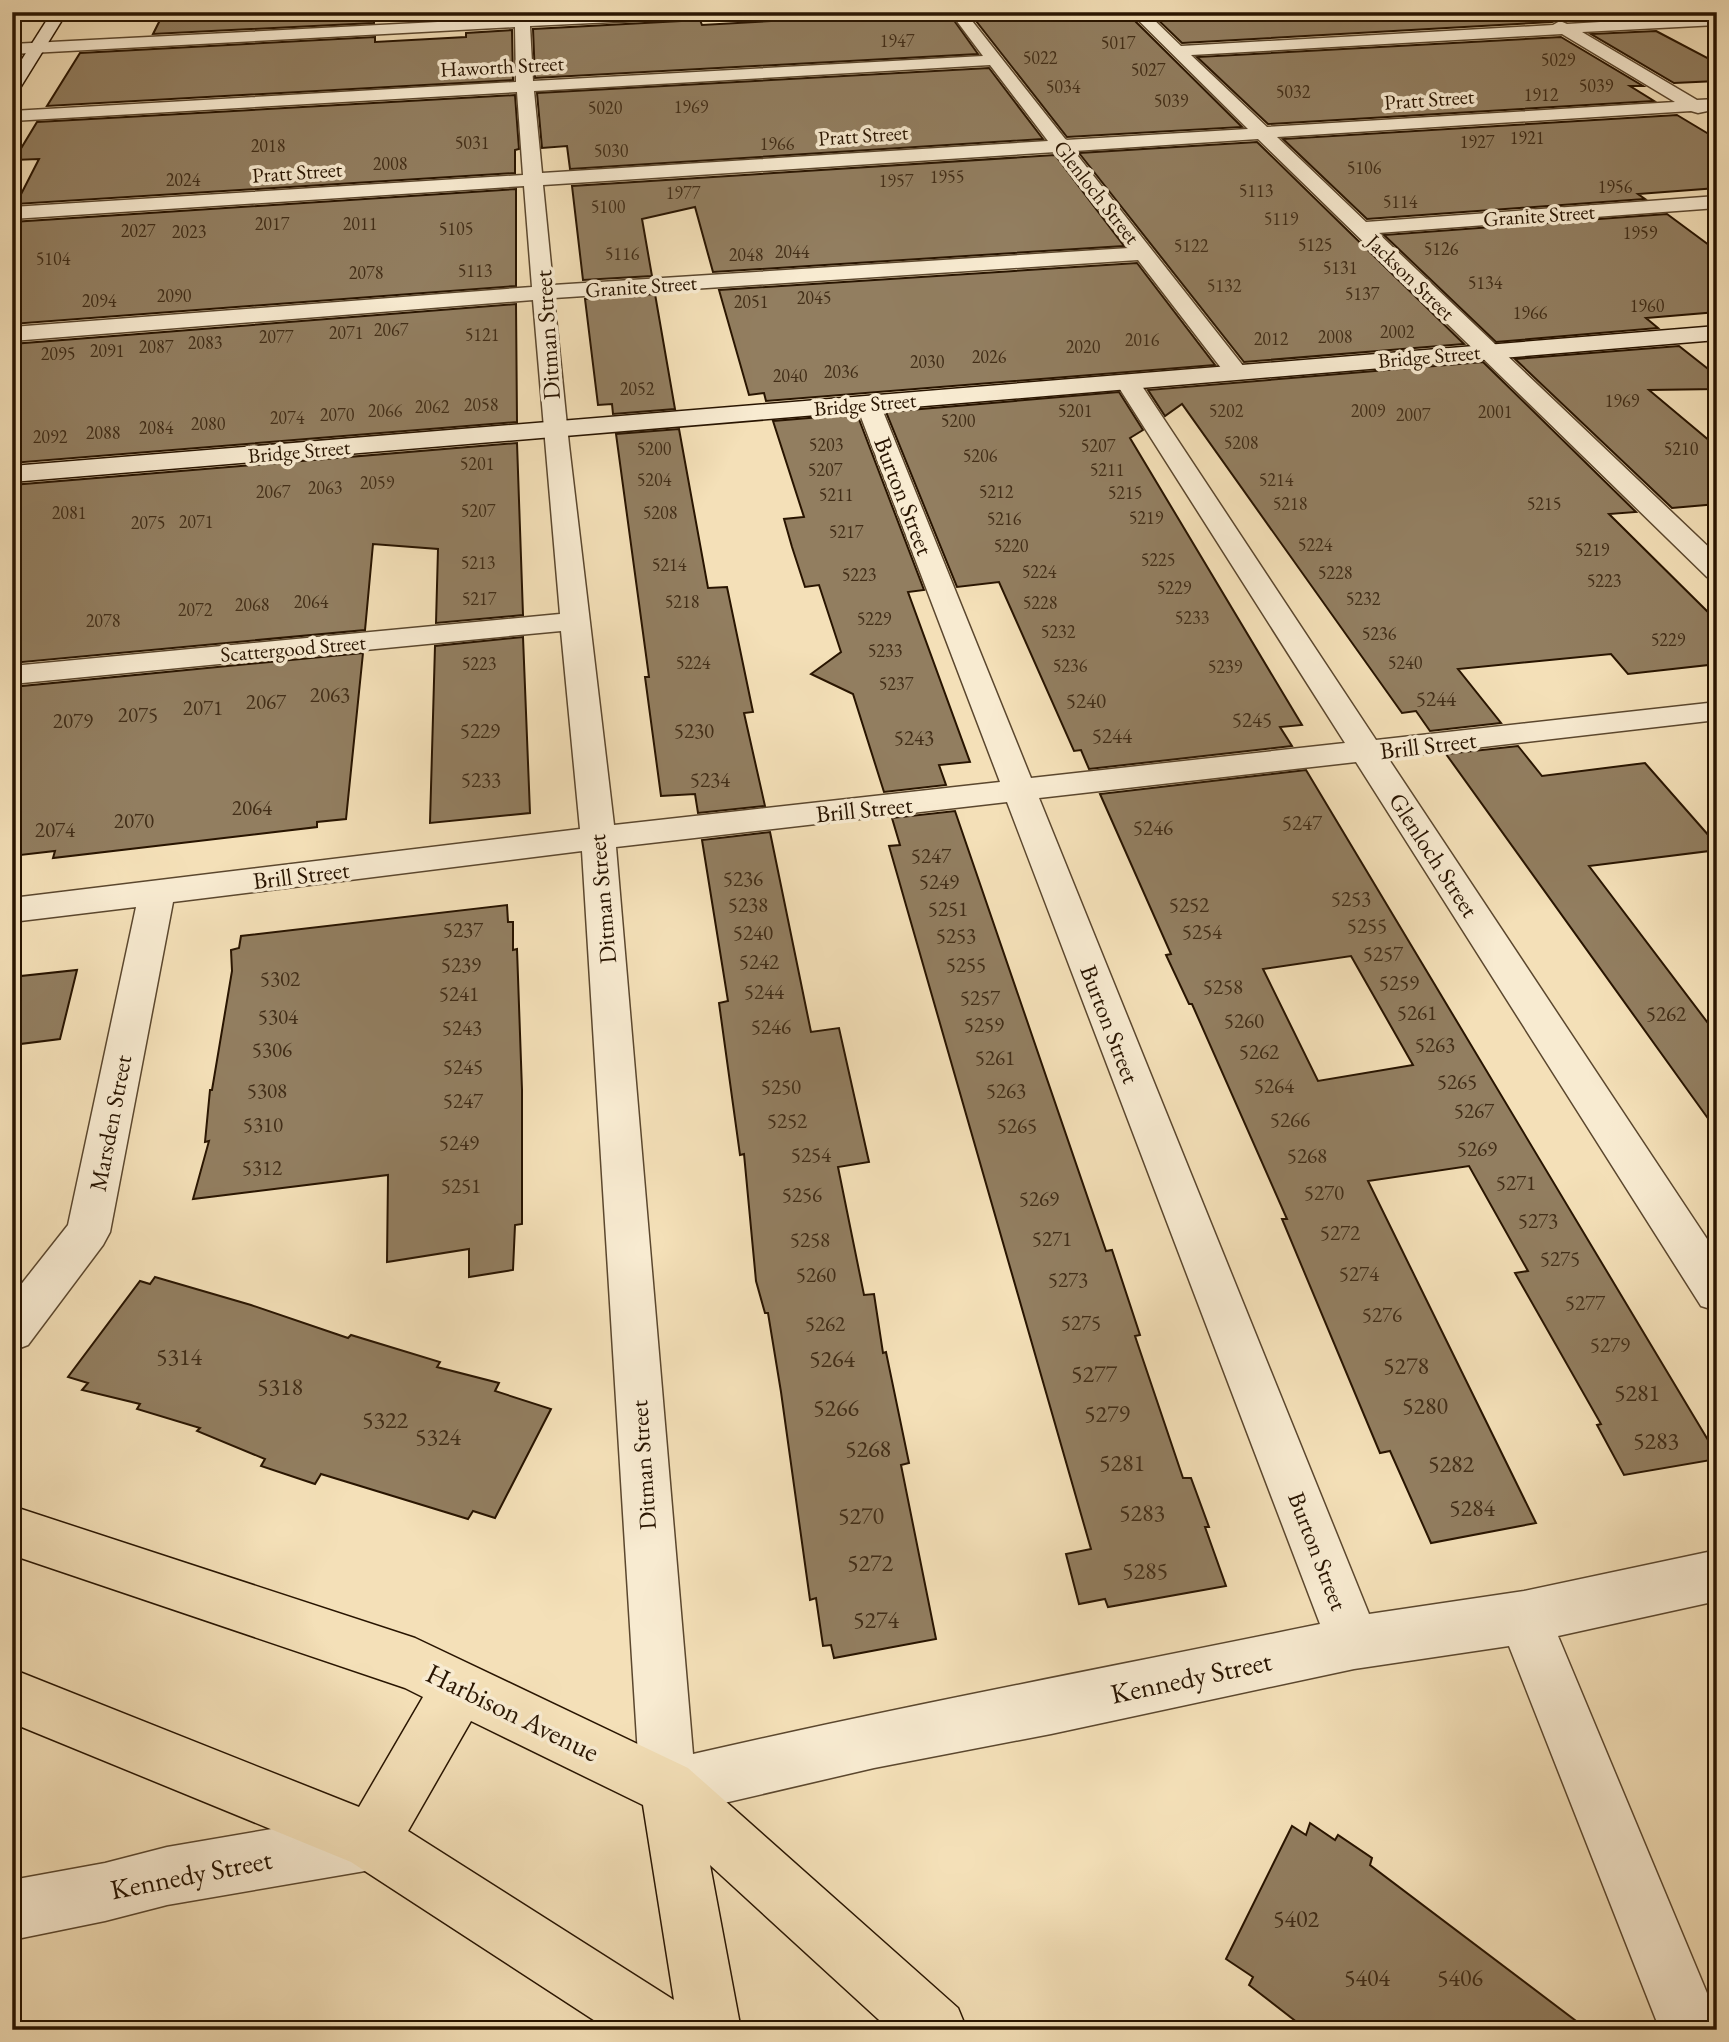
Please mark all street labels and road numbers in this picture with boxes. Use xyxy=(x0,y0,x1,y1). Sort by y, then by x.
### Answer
street label: Haworth Street xyxy=(439,49,565,83)
street label: Pratt Street xyxy=(1383,82,1475,116)
street label: Pratt Street xyxy=(817,118,909,152)
street label: Glenloch Street xyxy=(1048,135,1146,250)
street label: Pratt Street xyxy=(251,155,343,189)
street label: Granite Street xyxy=(1482,198,1596,232)
street label: Jackson Street xyxy=(1360,227,1461,326)
street label: Ditman Street xyxy=(527,269,567,401)
street label: Granite Street xyxy=(584,269,698,303)
street label: Bridge Street xyxy=(1377,338,1482,374)
street label: Bridge Street xyxy=(813,386,918,422)
street label: Burton Street xyxy=(867,432,941,560)
street label: Bridge Street xyxy=(247,433,352,469)
street label: Scattergood Street xyxy=(219,628,367,668)
street label: Brill Street xyxy=(1378,724,1478,766)
street label: Glenloch Street xyxy=(1382,787,1486,924)
street label: Brill Street xyxy=(814,788,914,829)
street label: Ditman Street xyxy=(581,832,623,965)
street label: Brill Street xyxy=(251,854,351,896)
street label: Burton Street xyxy=(1073,960,1147,1088)
street label: Marsden Street xyxy=(82,1052,138,1194)
street label: Ditman Street xyxy=(623,1399,663,1531)
street label: Burton Street xyxy=(1281,1487,1355,1615)
street label: Kennedy Street xyxy=(1107,1642,1275,1712)
street label: Harbison Avenue xyxy=(421,1655,606,1769)
street label: Kennedy Street xyxy=(107,1841,275,1907)

